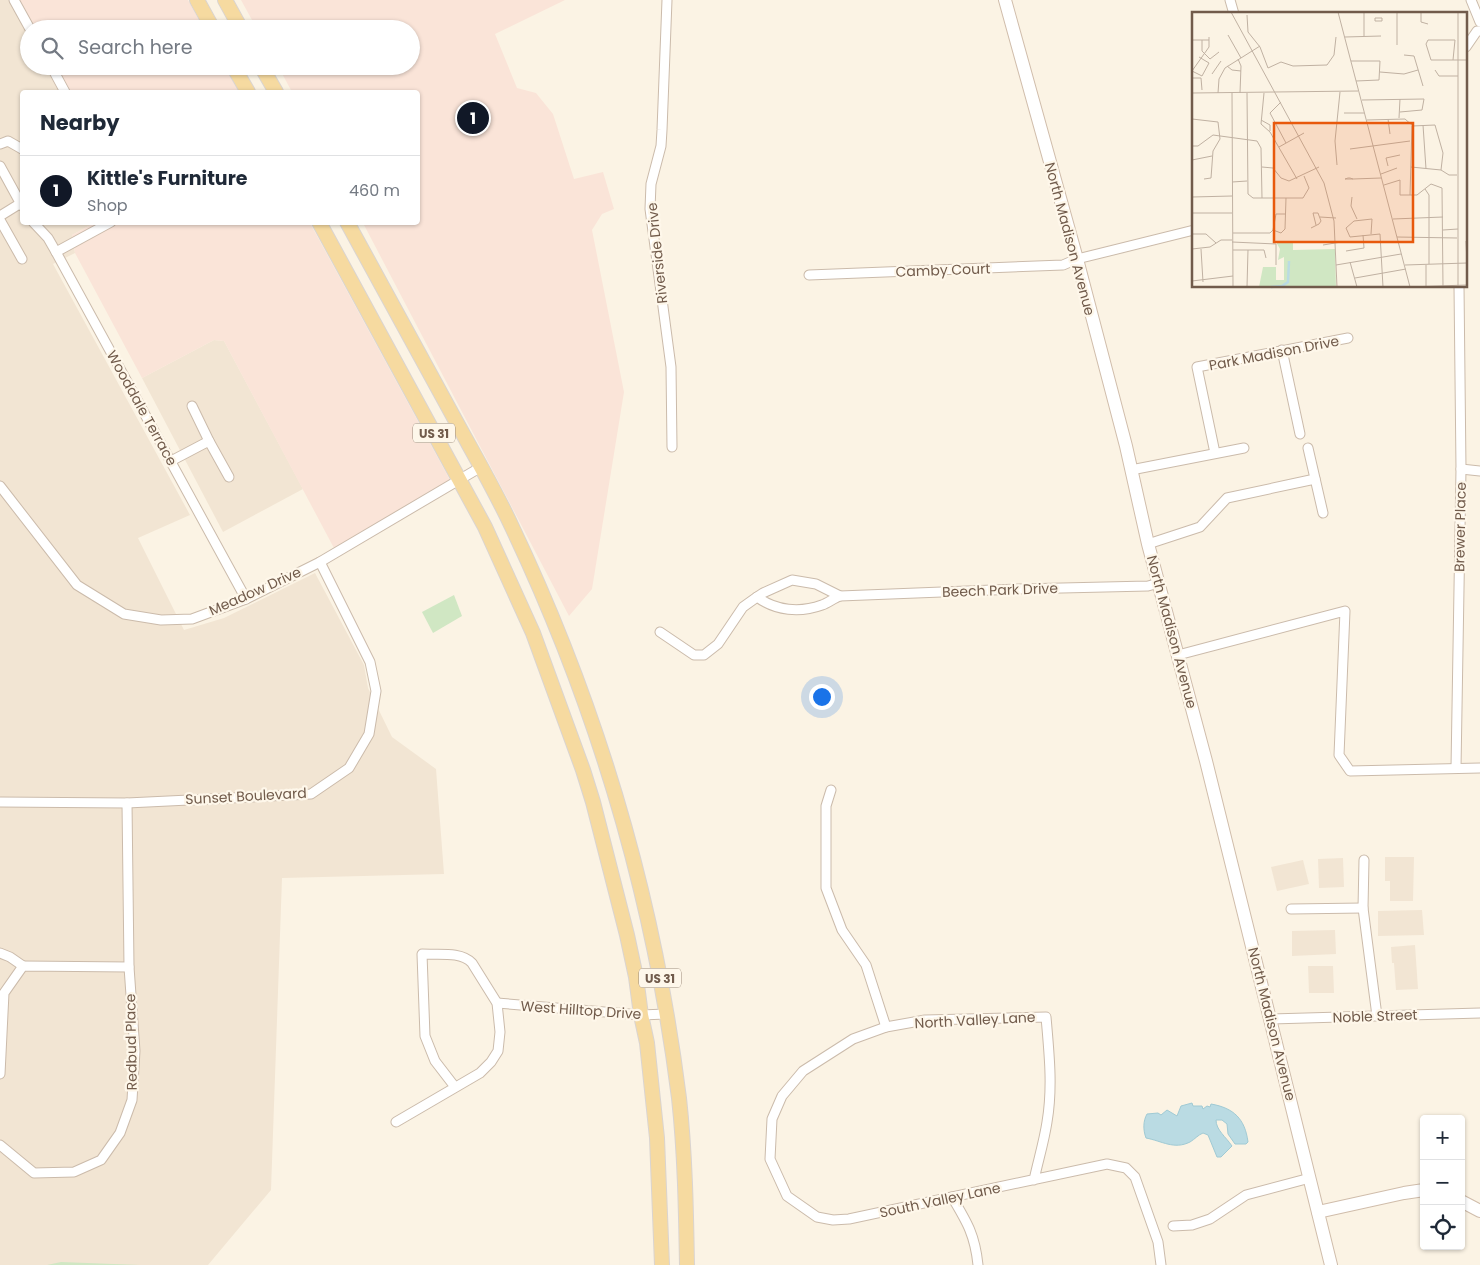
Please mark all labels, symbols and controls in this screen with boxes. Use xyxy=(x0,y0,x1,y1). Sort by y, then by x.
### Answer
inset map xyxy=(1192,12,1468,288)
search box xyxy=(20,20,420,75)
icon: search xyxy=(38,34,66,62)
text: Search here xyxy=(78,34,192,61)
pin: 1 xyxy=(457,99,489,137)
text: Nearby xyxy=(40,108,120,137)
street label: North Madison Avenue xyxy=(1040,160,1100,318)
text: Kittle's Furniture xyxy=(87,165,248,192)
text: 1 xyxy=(53,179,59,202)
text: 460 m xyxy=(349,179,400,202)
text: Shop xyxy=(87,194,128,217)
street label: Riverside Drive xyxy=(642,201,672,304)
street label: Camby Court xyxy=(895,258,991,282)
street label: Park Madison Drive xyxy=(1207,331,1341,375)
street label: Wooddale Terrace xyxy=(102,347,182,470)
road number: US 31 xyxy=(413,423,455,442)
street label: Brewer Place xyxy=(1449,482,1471,572)
street label: North Madison Avenue xyxy=(1142,553,1202,711)
street label: Meadow Drive xyxy=(206,562,305,620)
street label: Beech Park Drive xyxy=(942,578,1059,602)
your location xyxy=(809,684,835,710)
street label: Sunset Boulevard xyxy=(185,783,307,809)
street label: North Madison Avenue xyxy=(1243,945,1301,1103)
road number: US 31 xyxy=(639,968,681,988)
street label: Redbud Place xyxy=(120,993,142,1090)
street label: West Hilltop Drive xyxy=(520,996,642,1024)
street label: Noble Street xyxy=(1332,1005,1418,1027)
street label: North Valley Lane xyxy=(914,1007,1036,1033)
map controls xyxy=(1420,1115,1465,1250)
button: + xyxy=(1420,1115,1465,1160)
button: − xyxy=(1420,1160,1465,1205)
street label: South Valley Lane xyxy=(878,1177,1003,1223)
button: locate xyxy=(1420,1205,1465,1250)

